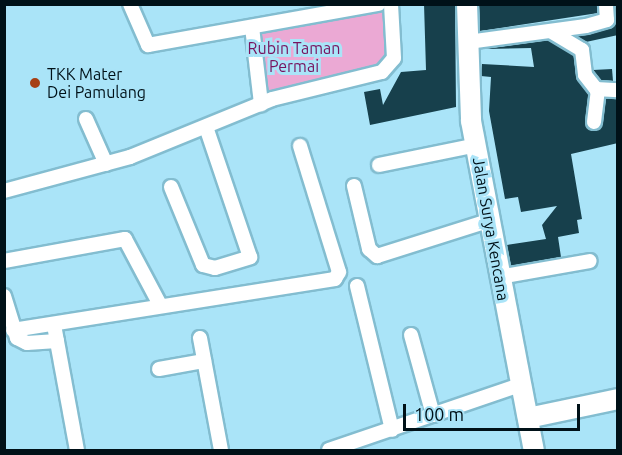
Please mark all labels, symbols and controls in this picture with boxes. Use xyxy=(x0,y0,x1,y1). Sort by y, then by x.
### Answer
park label: Rubin Taman Permai xyxy=(248,38,340,76)
place label: TKK Mater Dei Pamulang xyxy=(47,64,146,102)
marker: TKK Mater Dei Pamulang xyxy=(28,76,42,90)
street label: Jalan Surya Kencana xyxy=(469,156,513,302)
scale bar xyxy=(406,392,583,430)
text: 100 m xyxy=(414,404,464,424)

